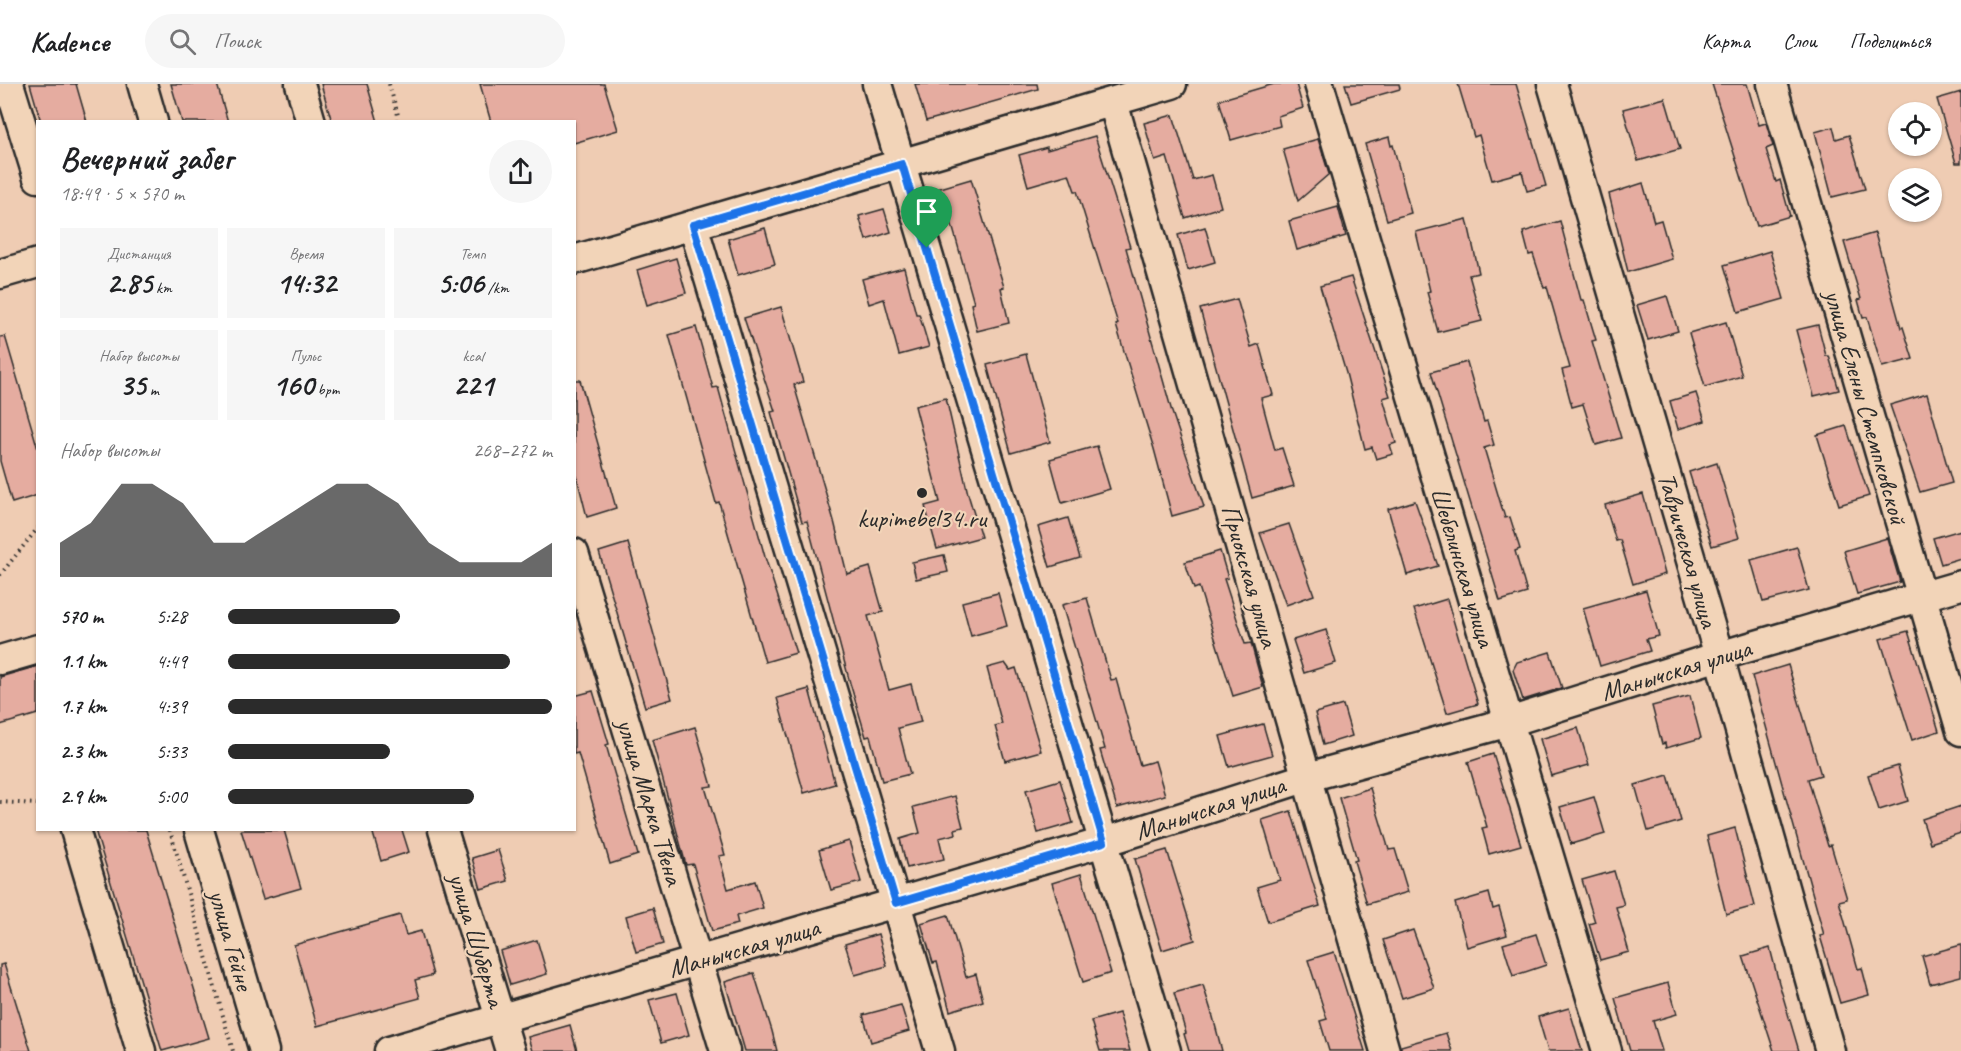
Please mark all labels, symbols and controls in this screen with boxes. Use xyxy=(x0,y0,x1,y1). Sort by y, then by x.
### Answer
search box xyxy=(145,14,565,68)
text: Kadence xyxy=(30,24,109,59)
icon: search xyxy=(166,25,199,58)
text: Поиск xyxy=(214,27,261,55)
text: Карта xyxy=(1702,28,1750,54)
text: Слои xyxy=(1783,28,1817,54)
text: Поделиться xyxy=(1850,28,1931,54)
map controls xyxy=(1888,102,1942,222)
button: locate xyxy=(1888,102,1942,156)
text: Вечерний забег xyxy=(60,137,233,179)
button: share xyxy=(489,140,552,203)
button: layers xyxy=(1888,168,1942,222)
text: 18:49 · 5 × 570 m xyxy=(60,181,184,206)
pin xyxy=(901,186,952,248)
icon: arrive xyxy=(910,195,943,228)
text: Дистанция xyxy=(107,244,171,264)
text: Время xyxy=(289,244,323,264)
text: Темп xyxy=(460,244,486,264)
text: 2.85 xyxy=(106,264,152,302)
text: 14:32 xyxy=(276,264,336,302)
text: 5:06 xyxy=(437,264,484,302)
text: km xyxy=(152,278,172,298)
text: /km xyxy=(484,278,509,298)
street label: улица Елены Стемпковской xyxy=(1816,284,1916,530)
text: Набор высоты xyxy=(99,346,179,366)
text: Пульс xyxy=(291,346,321,366)
text: kcal xyxy=(462,346,484,366)
text: 35 xyxy=(119,366,146,404)
text: 160 xyxy=(273,366,314,404)
text: 221 xyxy=(453,366,493,404)
text: m xyxy=(146,380,159,400)
text: bpm xyxy=(314,380,339,400)
text: Набор высоты xyxy=(60,438,159,463)
text: 268–272 m xyxy=(473,438,552,463)
street label: Таврическая улица xyxy=(1650,469,1726,633)
street label: Шебелинская улица xyxy=(1423,483,1503,652)
marker: kupimebel34.ru xyxy=(915,486,929,500)
street label: Приокская улица xyxy=(1214,501,1287,653)
place label: kupimebel34.ru xyxy=(858,502,988,535)
text: 570 m xyxy=(60,604,103,629)
text: 5:28 xyxy=(156,604,187,629)
street label: Манычская улица xyxy=(1597,631,1757,709)
text: 1.1 km xyxy=(60,649,107,674)
text: 4:49 xyxy=(156,649,187,674)
text: 1.7 km xyxy=(60,694,106,719)
text: 4:39 xyxy=(156,694,187,719)
street label: улица Марка Твена xyxy=(608,713,691,891)
text: 2.3 km xyxy=(60,739,107,764)
text: 5:33 xyxy=(156,739,187,764)
street label: Манычская улица xyxy=(1131,768,1291,848)
text: 2.9 km xyxy=(60,784,106,809)
text: 5:00 xyxy=(156,784,187,809)
street label: улица Шуберта xyxy=(440,867,514,1013)
street label: улица Гейне xyxy=(200,884,262,996)
street label: Манычская улица xyxy=(665,910,825,985)

